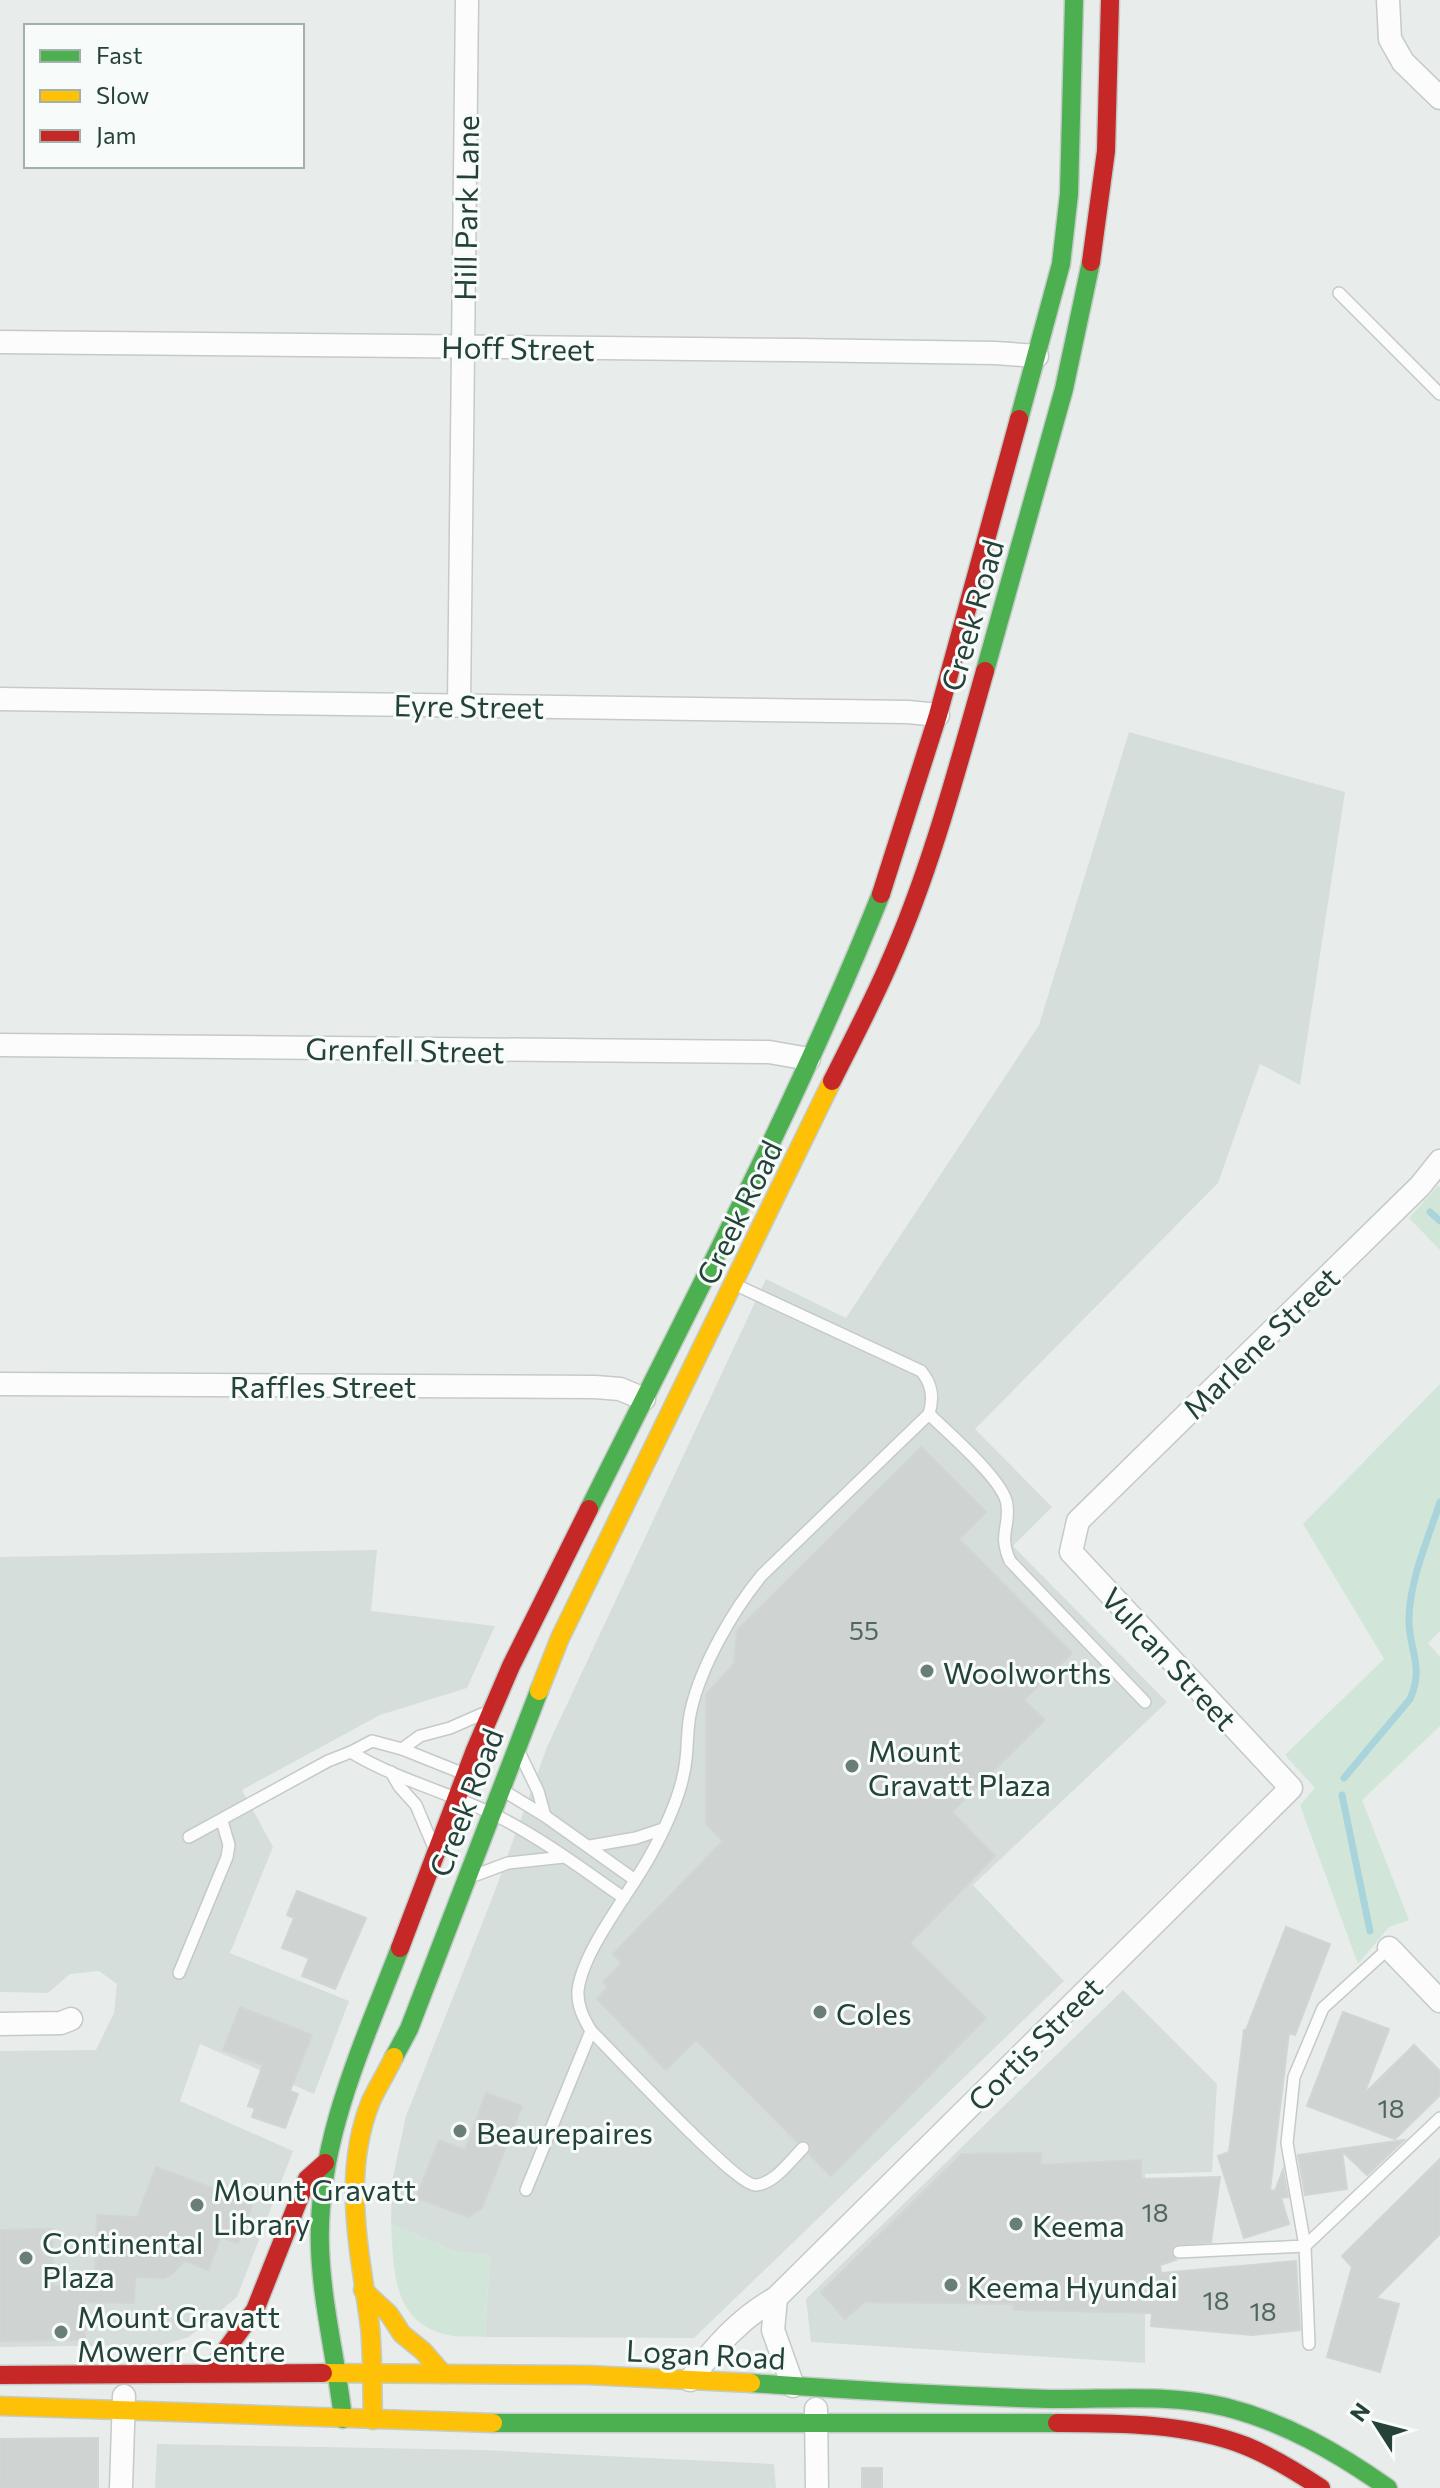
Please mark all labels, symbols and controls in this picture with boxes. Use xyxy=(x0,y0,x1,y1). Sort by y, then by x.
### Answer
legend xyxy=(24,24,304,168)
text: Fast xyxy=(96,40,143,69)
text: Slow xyxy=(96,80,149,109)
street label: Hill Park Lane xyxy=(445,115,485,301)
text: Jam xyxy=(96,120,136,149)
street label: Hoff Street xyxy=(441,327,595,367)
street label: Creek Road xyxy=(932,535,1010,695)
street label: Eyre Street xyxy=(393,685,545,725)
street label: Grenfell Street xyxy=(305,1029,505,1069)
street label: Creek Road xyxy=(687,1134,789,1290)
street label: Marlene Street xyxy=(1174,1258,1346,1426)
street label: Raffles Street xyxy=(230,1367,416,1404)
street label: Vulcan Street xyxy=(1094,1579,1246,1737)
house number: 55 xyxy=(849,1614,879,1645)
place label: Woolworths xyxy=(943,1653,1112,1690)
marker: Woolworths xyxy=(918,1662,936,1680)
street label: Creek Road xyxy=(420,1723,510,1881)
place label: Mount Gravatt Plaza xyxy=(868,1731,1051,1802)
marker: Mount Gravatt Plaza xyxy=(843,1757,861,1775)
street label: Cortis Street xyxy=(959,1968,1109,2118)
place label: Coles xyxy=(836,1994,912,2031)
marker: Coles xyxy=(811,2003,829,2021)
house number: 18 xyxy=(1378,2092,1404,2123)
place label: Beaurepaires xyxy=(476,2113,653,2150)
marker: Beaurepaires xyxy=(451,2122,469,2140)
place label: Mount Gravatt Library xyxy=(213,2170,416,2241)
marker: Mount Gravatt Library xyxy=(188,2196,206,2214)
house number: 18 xyxy=(1142,2196,1168,2227)
place label: Keema xyxy=(1032,2206,1125,2243)
marker: Keema xyxy=(1007,2215,1025,2233)
place label: Continental Plaza xyxy=(42,2223,204,2294)
marker: Continental Plaza xyxy=(17,2249,35,2267)
place label: Keema Hyundai xyxy=(967,2267,1178,2304)
marker: Keema Hyundai xyxy=(942,2276,960,2294)
house number: 18 xyxy=(1203,2284,1229,2315)
house number: 18 xyxy=(1250,2295,1276,2326)
place label: Mount Gravatt Mowerr Centre xyxy=(77,2297,285,2368)
marker: Mount Gravatt Mowerr Centre xyxy=(52,2323,70,2341)
street label: Logan Road xyxy=(625,2330,787,2376)
north arrow xyxy=(1336,2384,1416,2464)
text: N xyxy=(1344,2397,1375,2427)

